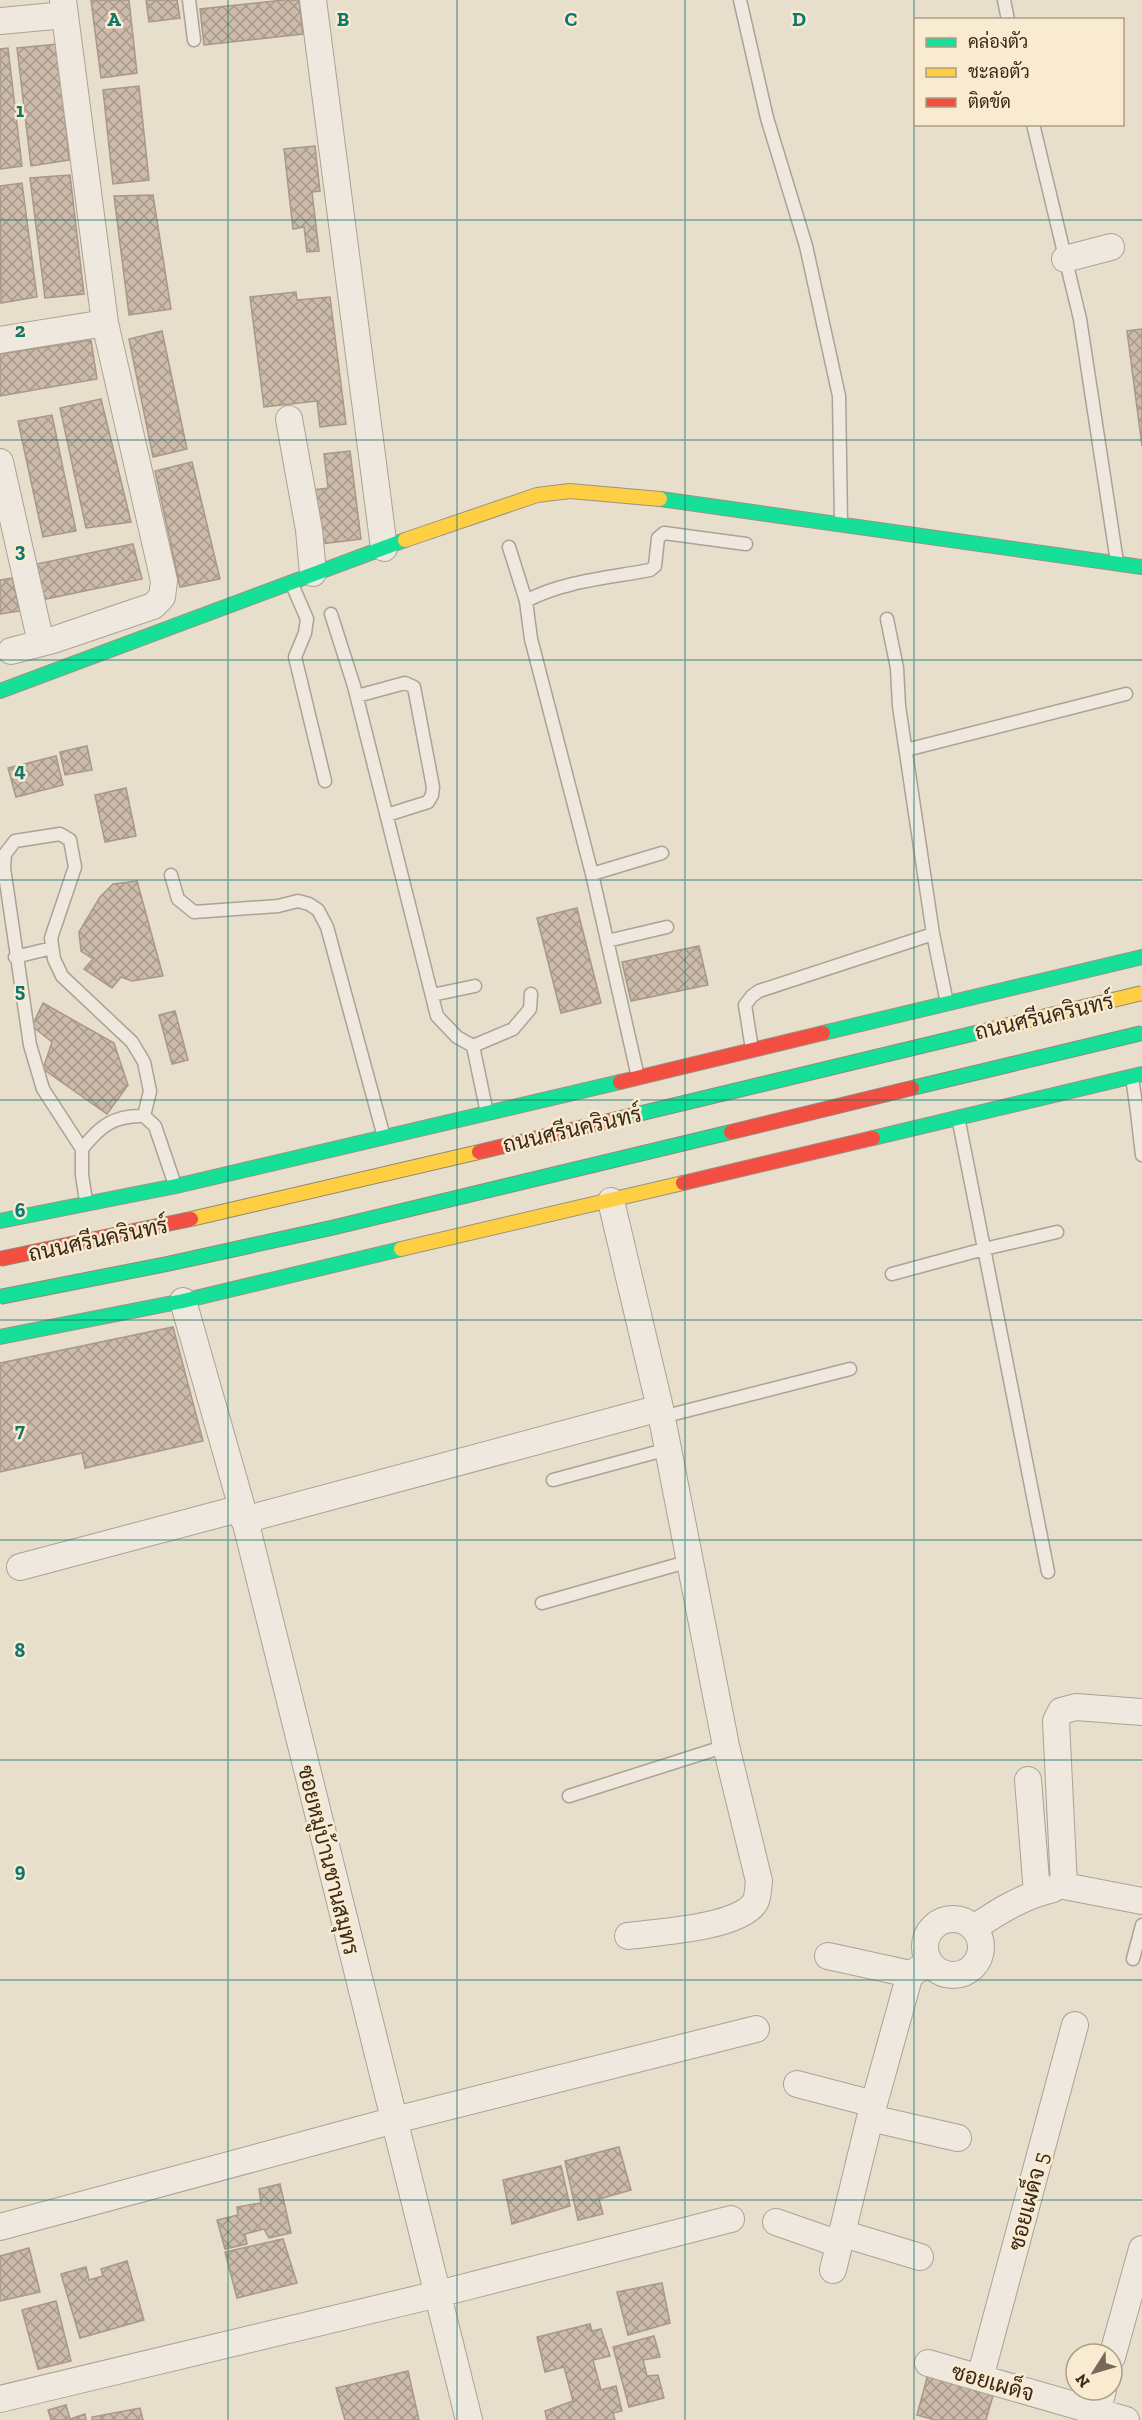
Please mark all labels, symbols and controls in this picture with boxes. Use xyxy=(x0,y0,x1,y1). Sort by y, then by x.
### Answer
text: A xyxy=(107,7,121,31)
text: B xyxy=(337,7,349,31)
text: C xyxy=(565,7,578,31)
text: D xyxy=(792,7,806,31)
legend xyxy=(914,18,1124,126)
text: คล่องตัว xyxy=(968,30,1028,53)
text: ชะลอตัว xyxy=(968,61,1030,83)
text: ติดขัด xyxy=(968,91,1011,113)
text: 1 xyxy=(16,98,24,122)
text: 2 xyxy=(15,318,26,342)
text: 3 xyxy=(15,538,26,562)
text: 4 xyxy=(14,758,26,782)
text: 5 xyxy=(15,978,25,1002)
street label: ถนนศรีนครินทร์ xyxy=(972,986,1116,1046)
street label: ถนนศรีนครินทร์ xyxy=(500,1099,644,1159)
text: 6 xyxy=(15,1198,26,1222)
street label: ถนนศรีนครินทร์ xyxy=(26,1211,170,1267)
text: 7 xyxy=(15,1418,25,1442)
text: 8 xyxy=(15,1638,26,1662)
street label: ซอยหมู่บ้านชานสมุทร xyxy=(290,1762,366,1958)
text: 9 xyxy=(15,1858,26,1882)
street label: ซอยเผด็จ 5 xyxy=(1000,2148,1055,2253)
north arrow xyxy=(1064,2342,1124,2402)
street label: ซอยเผด็จ xyxy=(948,2356,1038,2407)
text: N xyxy=(1071,2370,1094,2391)

